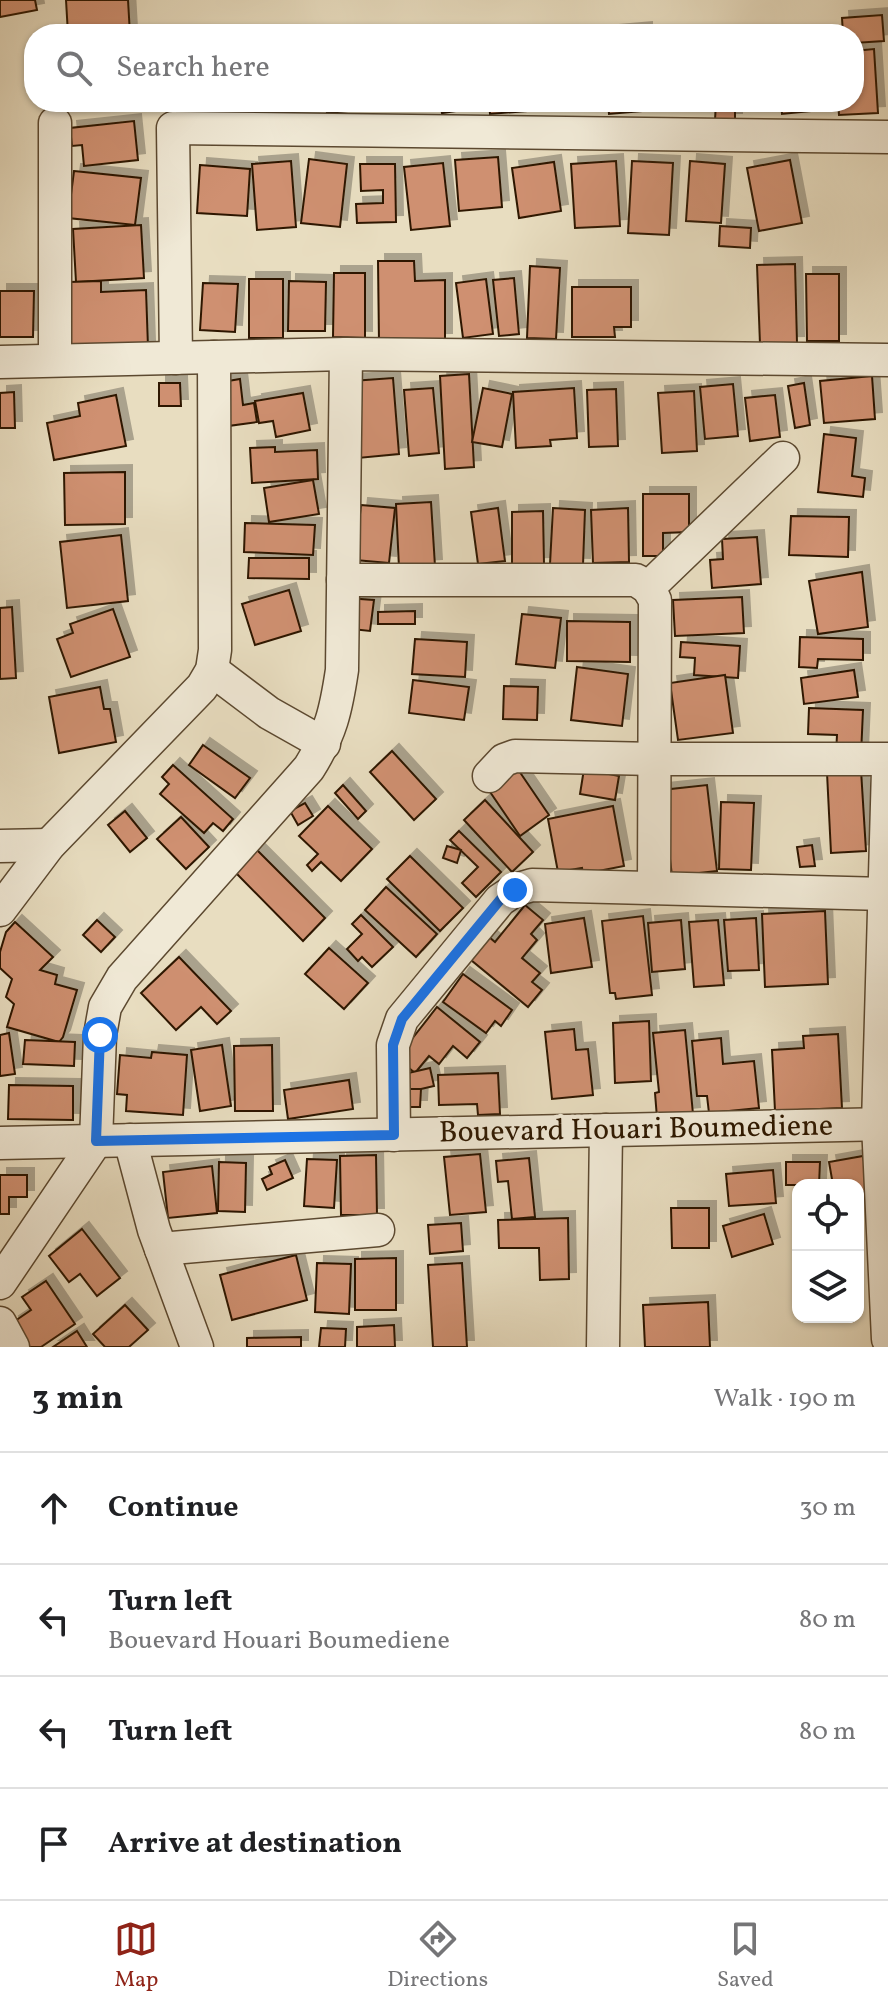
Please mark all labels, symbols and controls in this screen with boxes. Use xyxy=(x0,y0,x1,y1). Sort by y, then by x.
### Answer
search box xyxy=(24,24,864,112)
icon: search xyxy=(52,46,96,90)
text: Search here xyxy=(116,47,270,89)
route end xyxy=(497,872,533,908)
route start xyxy=(82,1017,118,1053)
street label: Bouevard Houari Boumediene xyxy=(438,1106,834,1154)
map controls xyxy=(792,1179,864,1323)
button: locate xyxy=(792,1179,864,1251)
button: layers xyxy=(792,1251,864,1323)
text: 3 min xyxy=(32,1376,123,1423)
text: Walk · 190 m xyxy=(713,1381,856,1417)
icon: ahead xyxy=(32,1486,76,1530)
text: Continue xyxy=(108,1487,239,1529)
text: 30 m xyxy=(799,1490,856,1526)
text: Turn left xyxy=(108,1581,232,1623)
icon: left xyxy=(32,1598,76,1642)
text: 80 m xyxy=(799,1602,856,1638)
text: Bouevard Houari Boumediene xyxy=(108,1623,450,1659)
icon: left xyxy=(32,1710,76,1754)
text: Turn left xyxy=(108,1711,232,1753)
text: 80 m xyxy=(799,1714,856,1750)
icon: arrive xyxy=(32,1822,76,1866)
text: Arrive at destination xyxy=(108,1823,402,1865)
tab: Map xyxy=(114,1917,158,1996)
tab: Directions xyxy=(387,1917,488,1996)
tab: Saved xyxy=(717,1917,774,1996)

